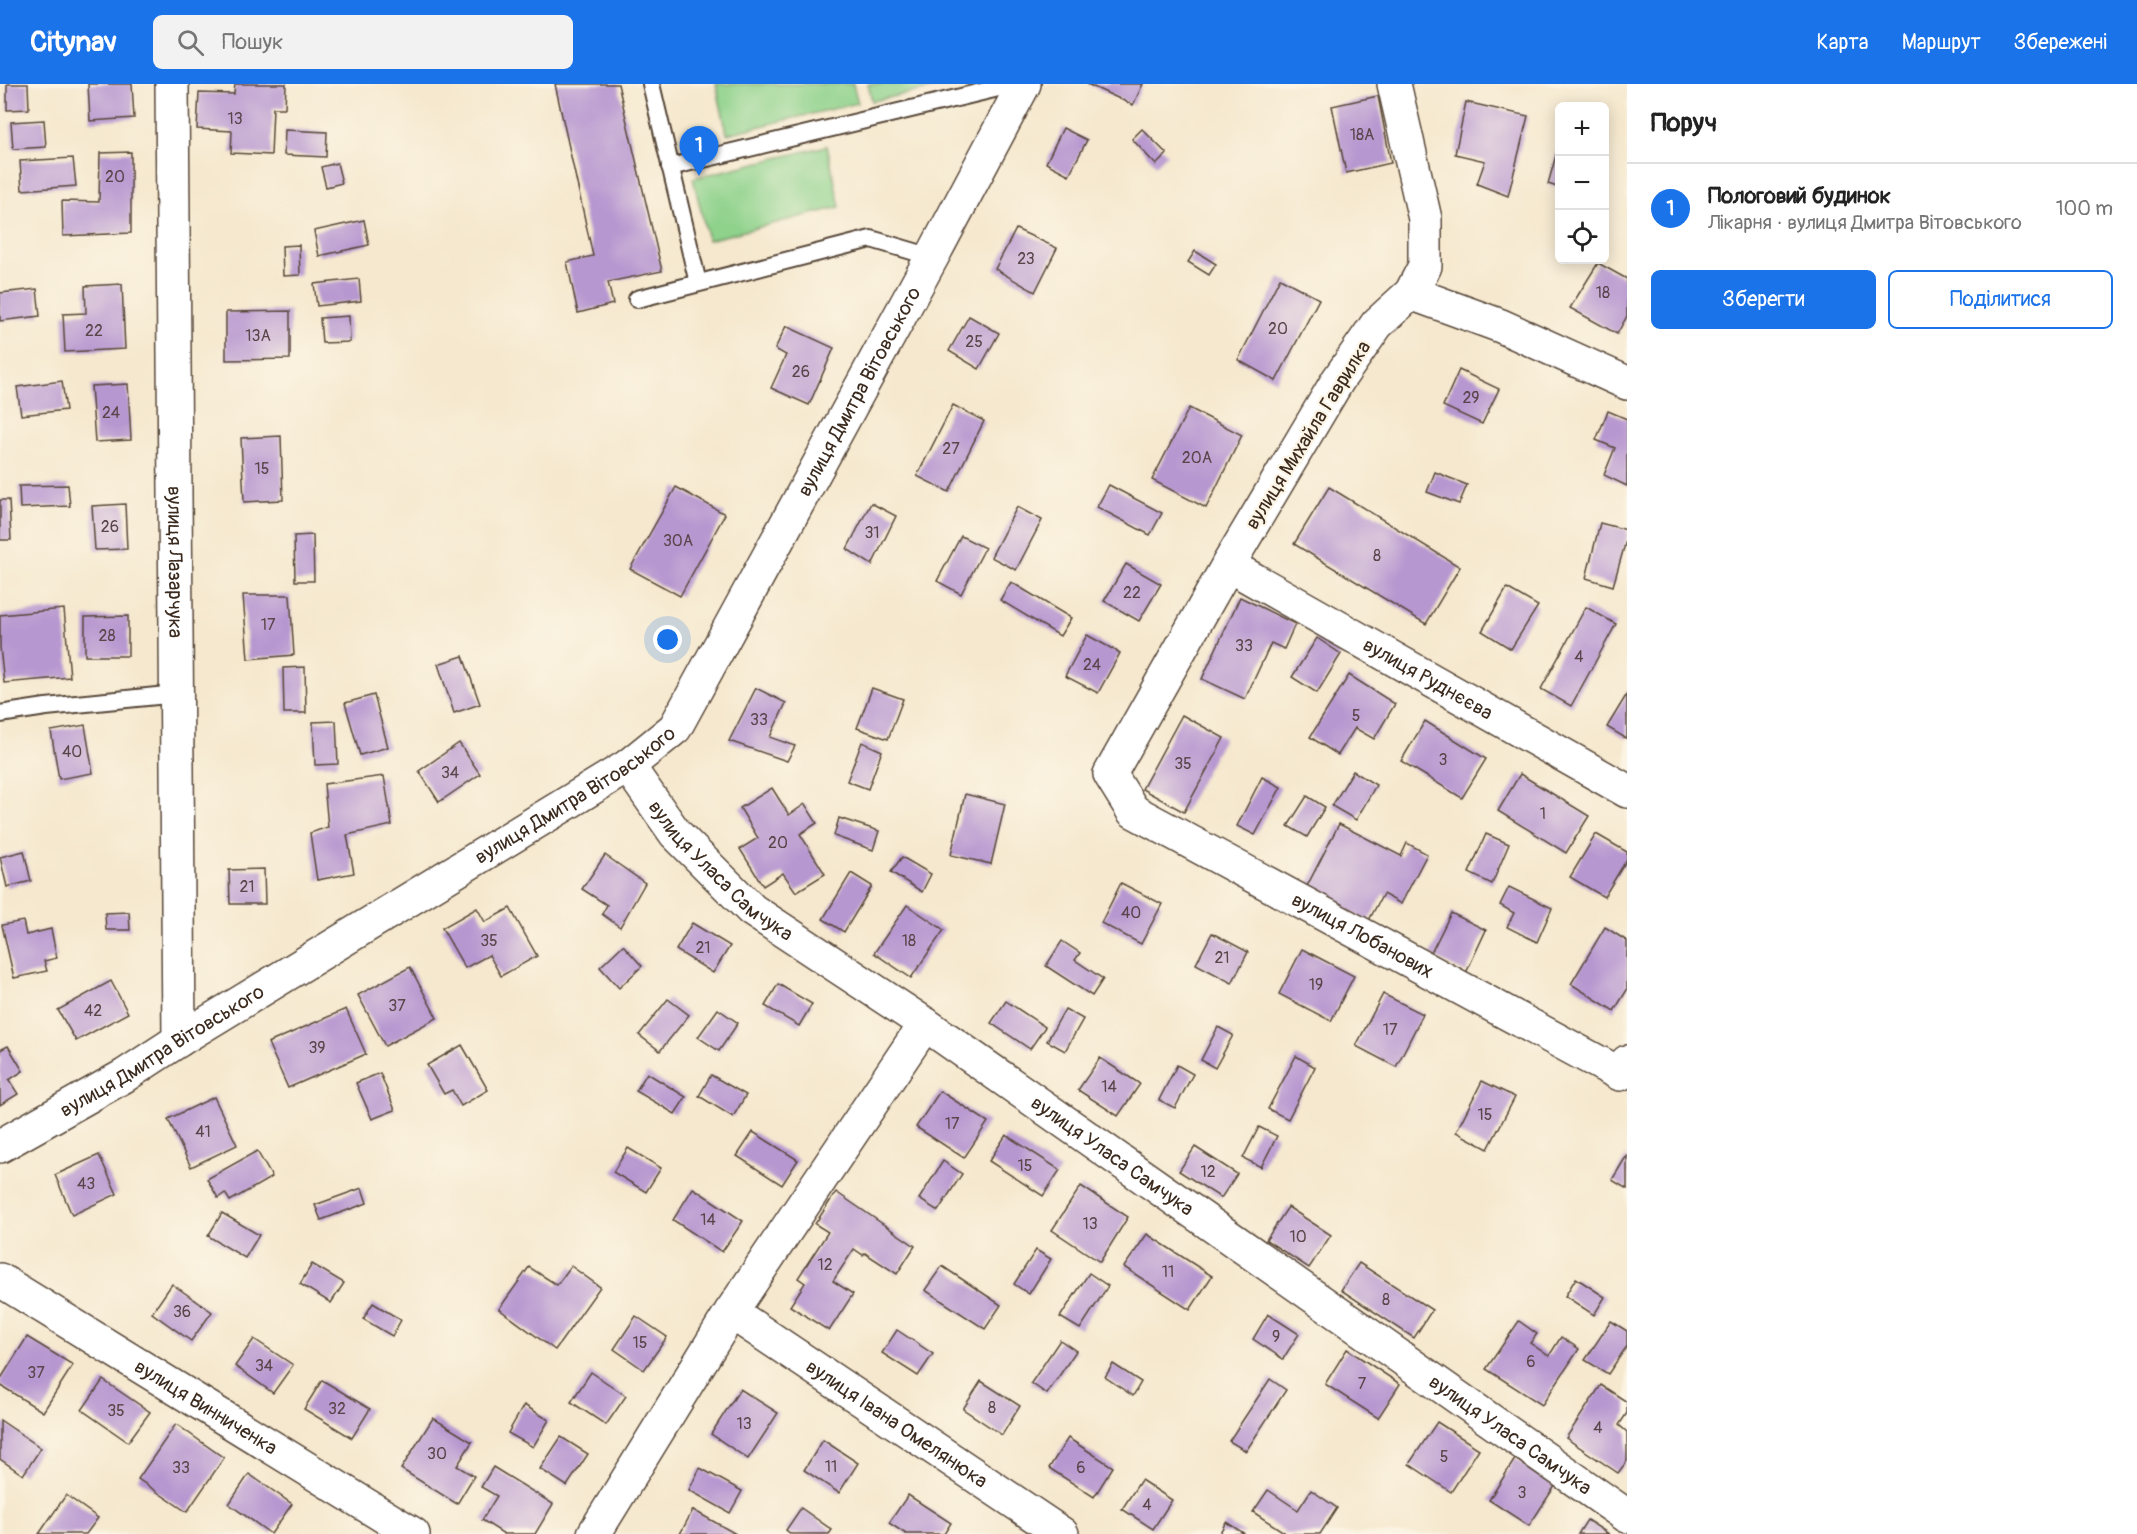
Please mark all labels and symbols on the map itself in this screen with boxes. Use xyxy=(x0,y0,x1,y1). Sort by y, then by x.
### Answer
house number: 13 xyxy=(227,109,243,129)
house number: 18А xyxy=(1350,125,1374,145)
pin: 1 xyxy=(680,126,718,176)
house number: 20 xyxy=(105,167,125,187)
house number: 23 xyxy=(1017,249,1035,269)
street label: вулиця Дмитра Вітовського xyxy=(791,282,926,501)
house number: 18 xyxy=(1596,283,1610,303)
house number: 20 xyxy=(1268,319,1288,339)
house number: 22 xyxy=(85,321,103,341)
house number: 13А xyxy=(245,326,271,346)
house number: 25 xyxy=(965,332,983,352)
street label: вулиця Михайла Гаврилка xyxy=(1240,336,1376,534)
house number: 26 xyxy=(792,362,810,382)
house number: 29 xyxy=(1462,388,1480,408)
house number: 24 xyxy=(102,403,120,423)
house number: 27 xyxy=(942,439,960,459)
house number: 20А xyxy=(1182,448,1212,468)
house number: 15 xyxy=(255,459,269,479)
street label: вулиця Лазарчука xyxy=(162,486,189,638)
house number: 26 xyxy=(101,517,119,537)
house number: 31 xyxy=(864,523,880,543)
house number: 30А xyxy=(663,531,693,551)
house number: 8 xyxy=(1373,546,1381,566)
house number: 22 xyxy=(1123,583,1141,603)
house number: 17 xyxy=(261,615,276,635)
your location xyxy=(653,625,682,654)
house number: 28 xyxy=(98,626,116,646)
street label: вулиця Руднєєва xyxy=(1359,632,1497,725)
house number: 33 xyxy=(1235,636,1253,656)
house number: 4 xyxy=(1574,647,1584,667)
house number: 24 xyxy=(1083,655,1101,675)
house number: 5 xyxy=(1352,706,1360,726)
house number: 33 xyxy=(750,710,768,730)
street label: вулиця Дмитра Вітовського xyxy=(470,720,681,869)
house number: 40 xyxy=(62,742,82,762)
house number: 3 xyxy=(1439,750,1448,770)
house number: 35 xyxy=(1174,754,1192,774)
house number: 34 xyxy=(441,763,459,783)
street label: вулиця Уласа Самчука xyxy=(643,795,798,946)
house number: 1 xyxy=(1540,804,1546,824)
house number: 20 xyxy=(768,833,788,853)
house number: 21 xyxy=(239,877,255,897)
street label: вулиця Лобанових xyxy=(1288,887,1438,983)
house number: 40 xyxy=(1121,903,1141,923)
house number: 35 xyxy=(480,931,498,951)
house number: 18 xyxy=(902,931,916,951)
house number: 21 xyxy=(695,938,711,958)
house number: 21 xyxy=(1214,948,1230,968)
house number: 19 xyxy=(1309,975,1323,995)
street label: вулиця Дмитра Вітовського xyxy=(55,979,269,1122)
house number: 37 xyxy=(388,996,406,1016)
house number: 42 xyxy=(84,1001,102,1021)
house number: 17 xyxy=(1383,1020,1398,1040)
house number: 39 xyxy=(308,1038,326,1058)
house number: 14 xyxy=(1101,1077,1117,1097)
street label: вулиця Уласа Самчука xyxy=(1026,1090,1199,1221)
house number: 15 xyxy=(1478,1105,1492,1125)
house number: 17 xyxy=(945,1114,960,1134)
house number: 41 xyxy=(195,1122,211,1142)
house number: 15 xyxy=(1018,1156,1032,1176)
house number: 12 xyxy=(1200,1162,1216,1182)
house number: 43 xyxy=(77,1174,95,1194)
house number: 14 xyxy=(700,1210,716,1230)
house number: 13 xyxy=(1082,1214,1098,1234)
house number: 10 xyxy=(1289,1227,1307,1247)
house number: 12 xyxy=(817,1255,833,1275)
house number: 11 xyxy=(1162,1262,1174,1282)
house number: 8 xyxy=(1382,1290,1390,1310)
house number: 36 xyxy=(173,1302,191,1322)
house number: 9 xyxy=(1272,1327,1280,1347)
house number: 15 xyxy=(633,1333,647,1353)
house number: 6 xyxy=(1526,1352,1536,1372)
street label: вулиця Винниченка xyxy=(130,1353,282,1460)
street label: вулиця Івана Омелянюка xyxy=(801,1354,993,1493)
house number: 34 xyxy=(255,1356,273,1376)
house number: 37 xyxy=(27,1363,45,1383)
street label: вулиця Уласа Самчука xyxy=(1424,1369,1597,1500)
house number: 7 xyxy=(1358,1374,1367,1394)
house number: 8 xyxy=(988,1398,996,1418)
house number: 32 xyxy=(328,1399,346,1419)
house number: 35 xyxy=(107,1401,125,1421)
house number: 13 xyxy=(736,1414,752,1434)
house number: 4 xyxy=(1593,1418,1603,1438)
house number: 30 xyxy=(427,1444,447,1464)
house number: 5 xyxy=(1440,1447,1448,1467)
house number: 11 xyxy=(825,1457,837,1477)
house number: 33 xyxy=(172,1458,190,1478)
house number: 6 xyxy=(1076,1458,1086,1478)
house number: 3 xyxy=(1518,1483,1527,1503)
house number: 4 xyxy=(1142,1495,1152,1515)

